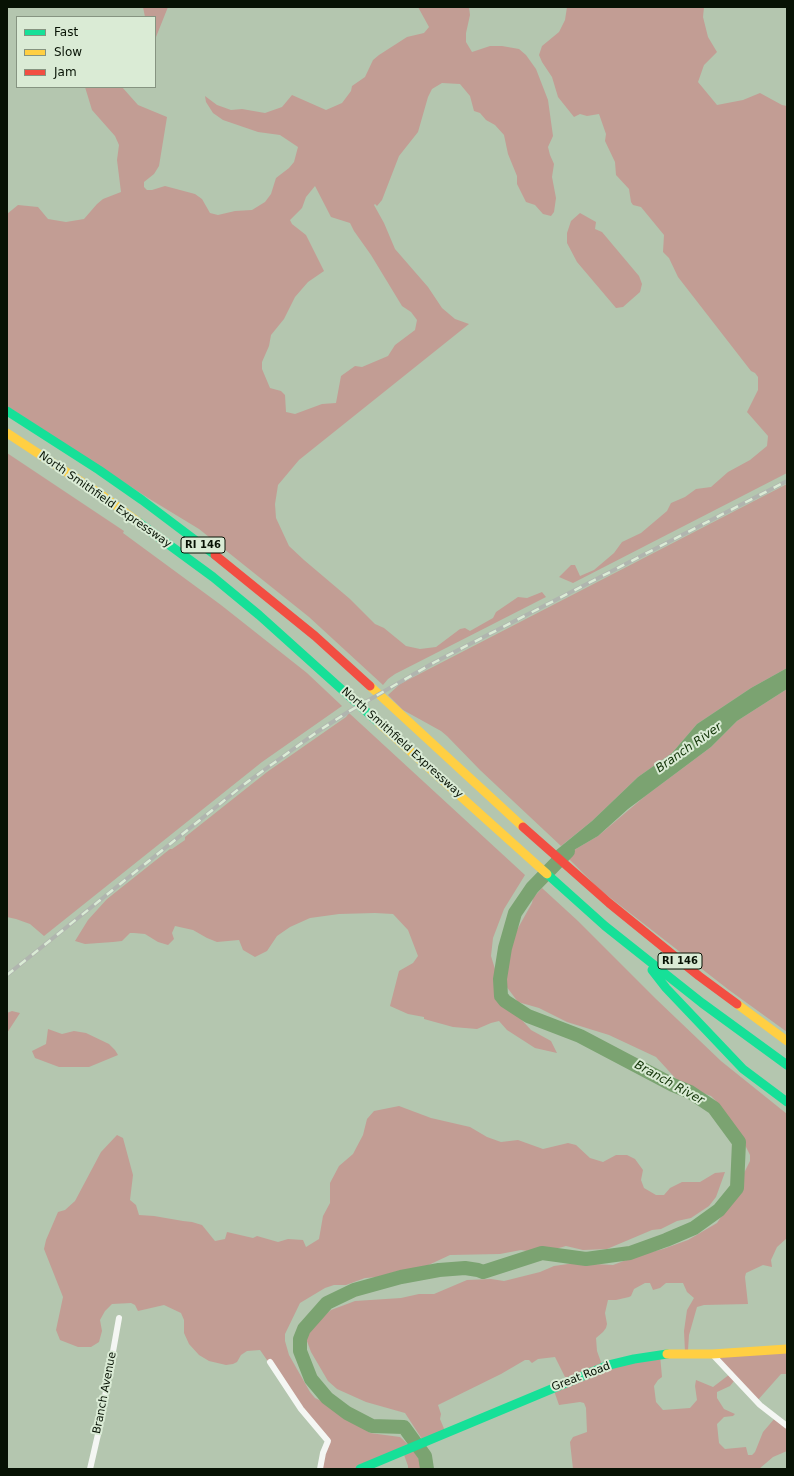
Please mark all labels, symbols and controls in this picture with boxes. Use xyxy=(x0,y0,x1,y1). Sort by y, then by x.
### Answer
legend xyxy=(16,16,156,88)
text: Fast xyxy=(54,25,78,39)
text: Slow xyxy=(54,45,82,59)
text: Jam xyxy=(54,65,77,79)
street label: North Smithfield Expressway xyxy=(36,449,174,551)
road number: RI 146 xyxy=(181,537,225,553)
street label: North Smithfield Expressway xyxy=(339,685,465,801)
water label: Branch River xyxy=(653,720,725,776)
road number: RI 146 xyxy=(658,953,702,969)
water label: Branch River xyxy=(632,1058,706,1108)
street label: Branch Avenue xyxy=(91,1351,119,1435)
street label: Great Road xyxy=(550,1360,612,1394)

